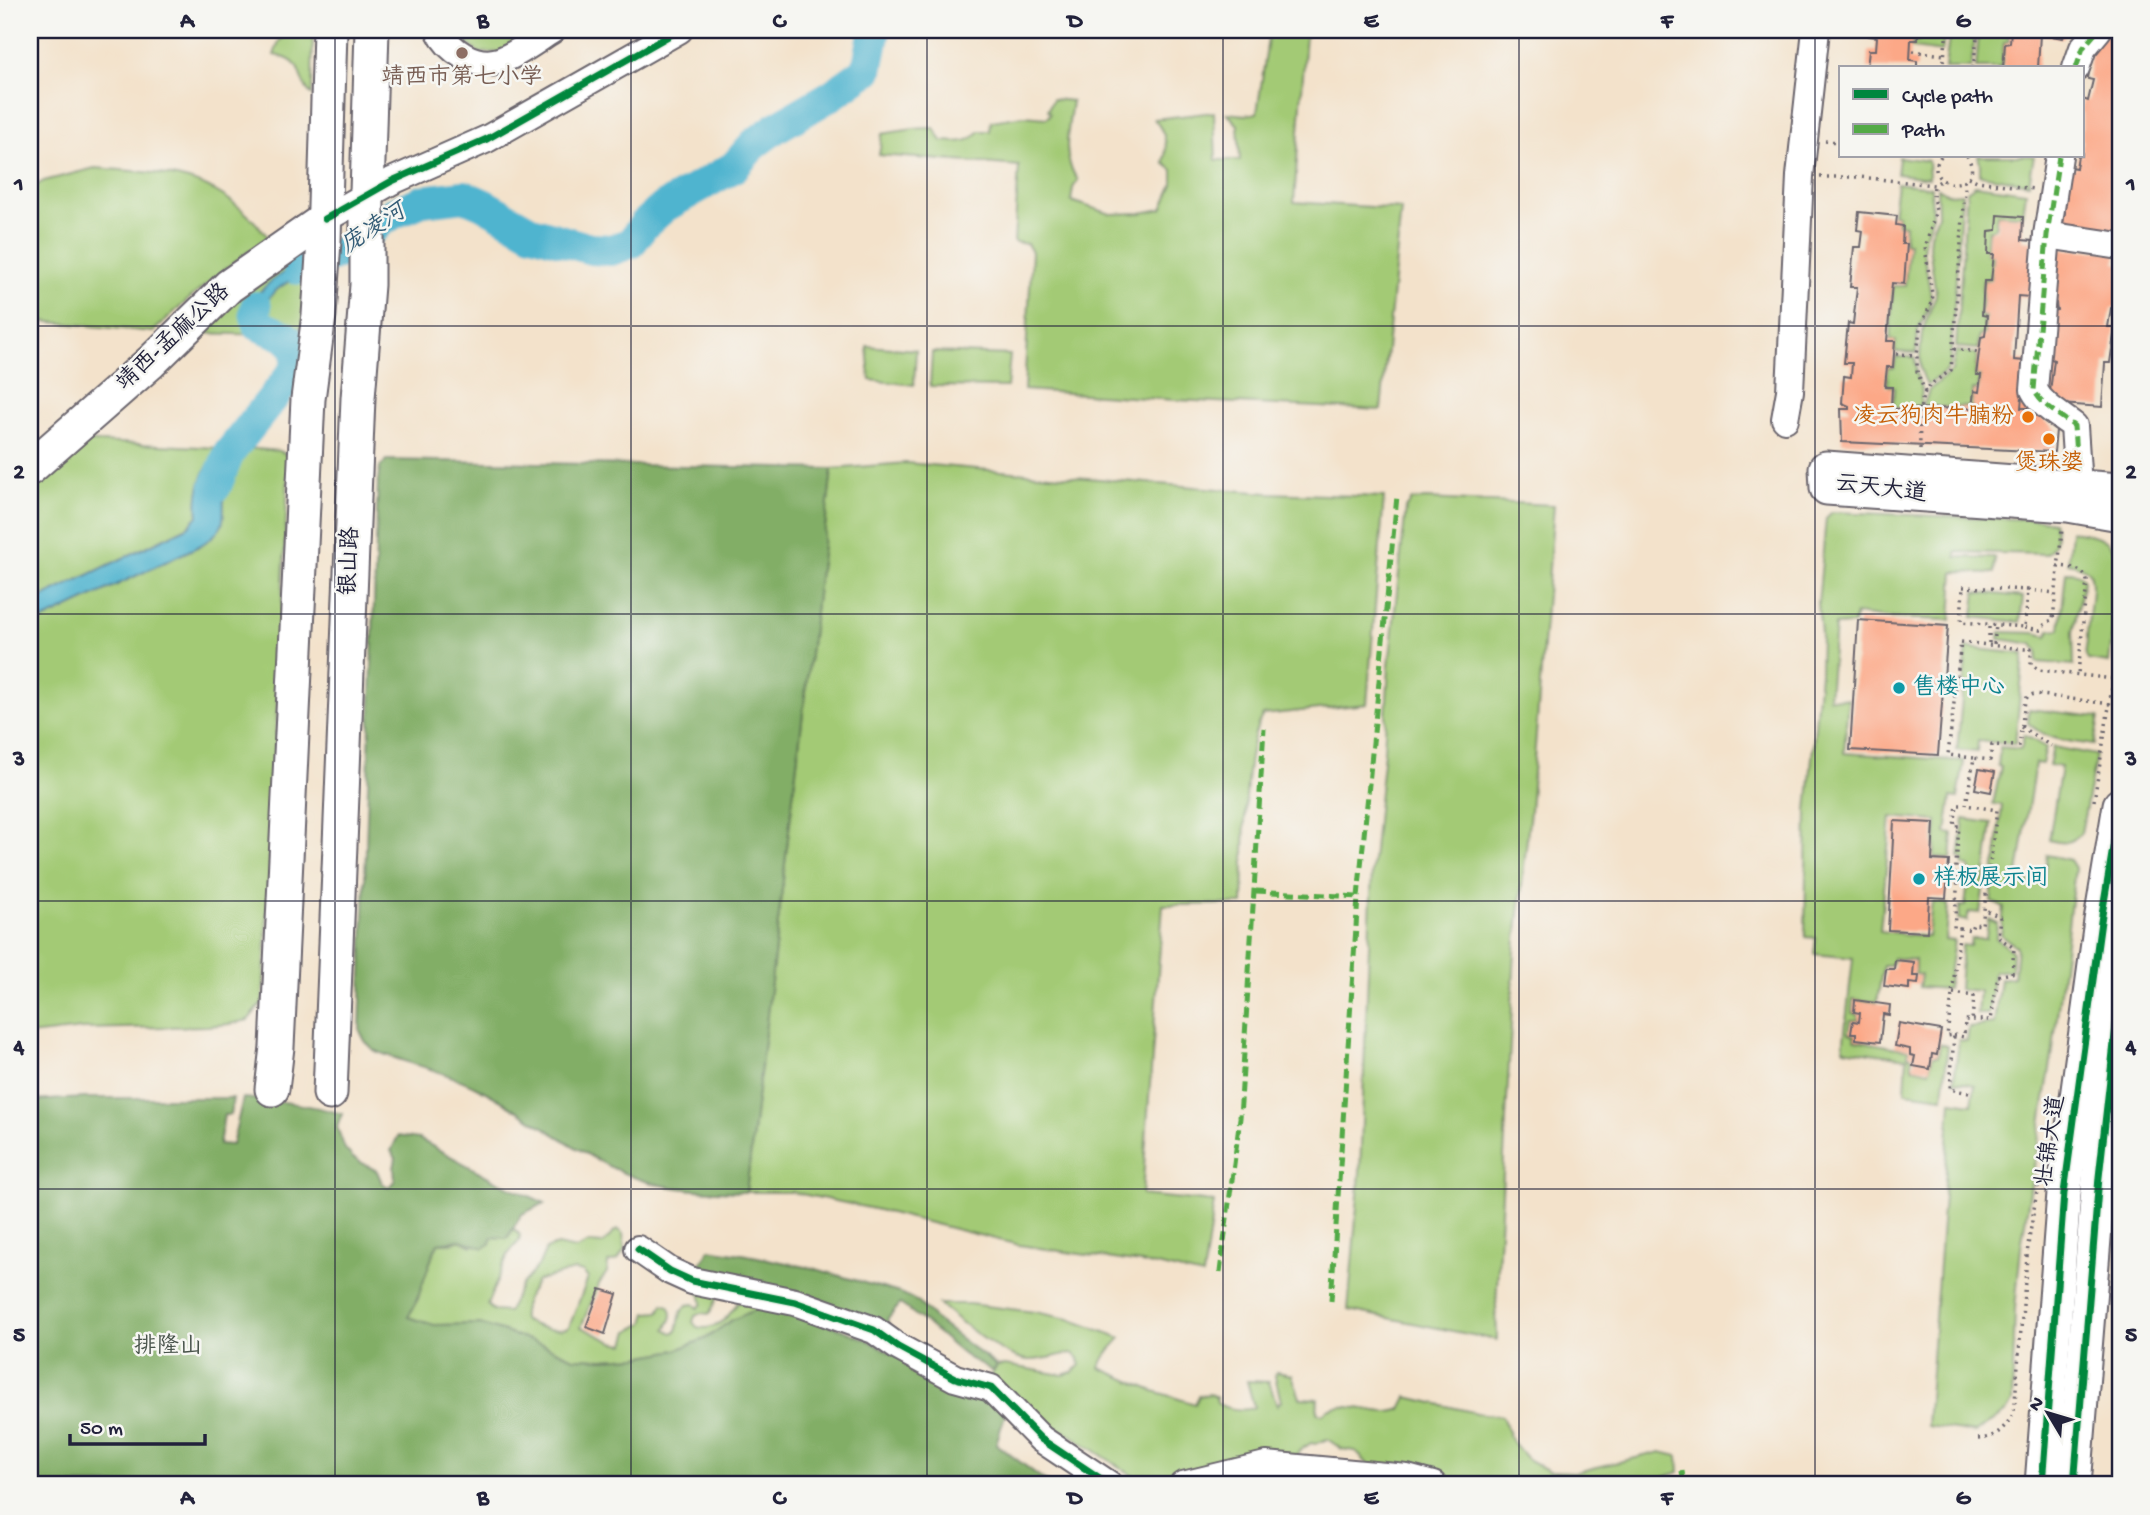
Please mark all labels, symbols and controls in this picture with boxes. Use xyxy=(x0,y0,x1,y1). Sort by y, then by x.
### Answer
text: A xyxy=(179,9,195,36)
text: B xyxy=(476,9,490,36)
text: C xyxy=(773,9,788,36)
text: D xyxy=(1066,9,1084,36)
text: E xyxy=(1364,9,1380,36)
text: F xyxy=(1660,9,1675,36)
text: G xyxy=(1956,9,1972,36)
marker: 靖西市第七小学 xyxy=(454,45,470,61)
place label: 靖西市第七小学 xyxy=(382,64,543,92)
legend xyxy=(1839,66,2084,158)
text: Cycle path xyxy=(1902,86,1993,111)
text: Path xyxy=(1901,120,1945,145)
text: 1 xyxy=(13,172,24,199)
text: 1 xyxy=(2125,172,2136,199)
water label: 庞凌河 xyxy=(335,195,415,262)
street label: 靖西-孟麻公路 xyxy=(110,277,236,397)
place label: 凌云狗肉牛腩粉 xyxy=(1853,403,2014,431)
marker: 凌云狗肉牛腩粉 xyxy=(2020,409,2036,425)
marker: 煲珠婆 xyxy=(2041,431,2057,447)
place label: 煲珠婆 xyxy=(2015,450,2084,478)
text: 2 xyxy=(13,460,25,487)
text: 2 xyxy=(2125,460,2137,487)
street label: 云天大道 xyxy=(1834,470,1928,509)
street label: 银山路 xyxy=(335,526,366,596)
place label: 售楼中心 xyxy=(1913,674,2005,702)
marker: 售楼中心 xyxy=(1891,680,1907,696)
text: 3 xyxy=(12,747,25,774)
text: 3 xyxy=(2124,747,2137,774)
place label: 样板展示间 xyxy=(1933,865,2048,893)
marker: 样板展示间 xyxy=(1911,871,1927,887)
text: 4 xyxy=(13,1035,25,1062)
text: 4 xyxy=(2125,1035,2137,1062)
street label: 壮锦大道 xyxy=(2031,1093,2072,1188)
text: 5 xyxy=(13,1323,25,1350)
text: 5 xyxy=(2125,1323,2137,1350)
park label: 排隆山 xyxy=(134,1333,203,1361)
north arrow xyxy=(2014,1378,2084,1448)
text: N xyxy=(2024,1393,2050,1417)
scale bar xyxy=(70,1403,205,1447)
text: 50 m xyxy=(80,1418,123,1443)
text: A xyxy=(179,1486,195,1513)
text: B xyxy=(476,1486,490,1513)
text: C xyxy=(773,1486,788,1513)
text: D xyxy=(1066,1486,1084,1513)
text: E xyxy=(1364,1486,1380,1513)
text: F xyxy=(1660,1486,1675,1513)
text: G xyxy=(1956,1486,1972,1513)

